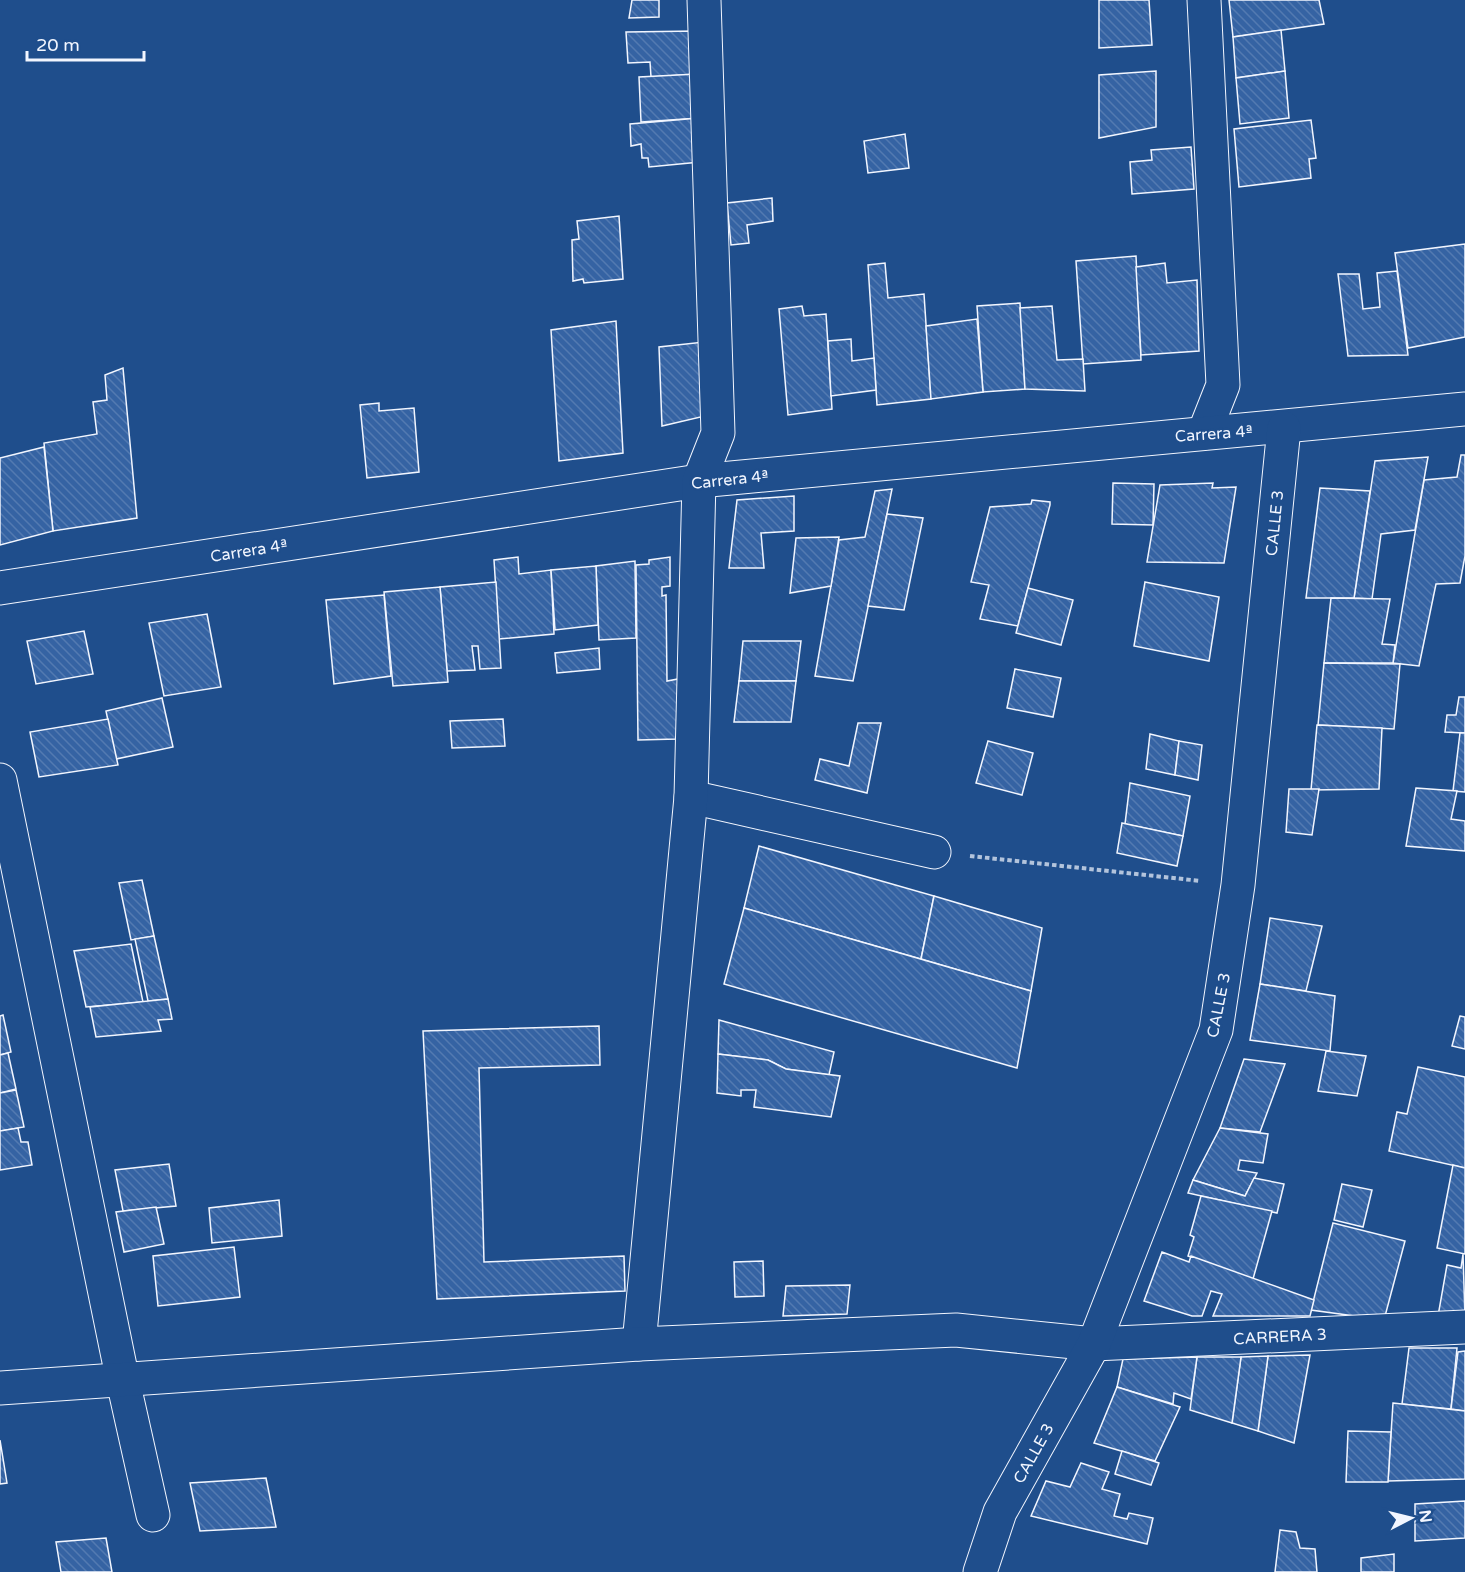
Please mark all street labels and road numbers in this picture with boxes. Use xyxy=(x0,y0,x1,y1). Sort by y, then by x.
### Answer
street label: Carrera 4ª xyxy=(1174,421,1254,447)
street label: Carrera 4ª xyxy=(690,466,770,494)
street label: CALLE 3 xyxy=(1262,489,1288,557)
street label: Carrera 4ª xyxy=(209,535,289,567)
street label: CALLE 3 xyxy=(1203,971,1235,1039)
street label: CARRERA 3 xyxy=(1233,1325,1327,1349)
street label: CALLE 3 xyxy=(1009,1420,1059,1487)

